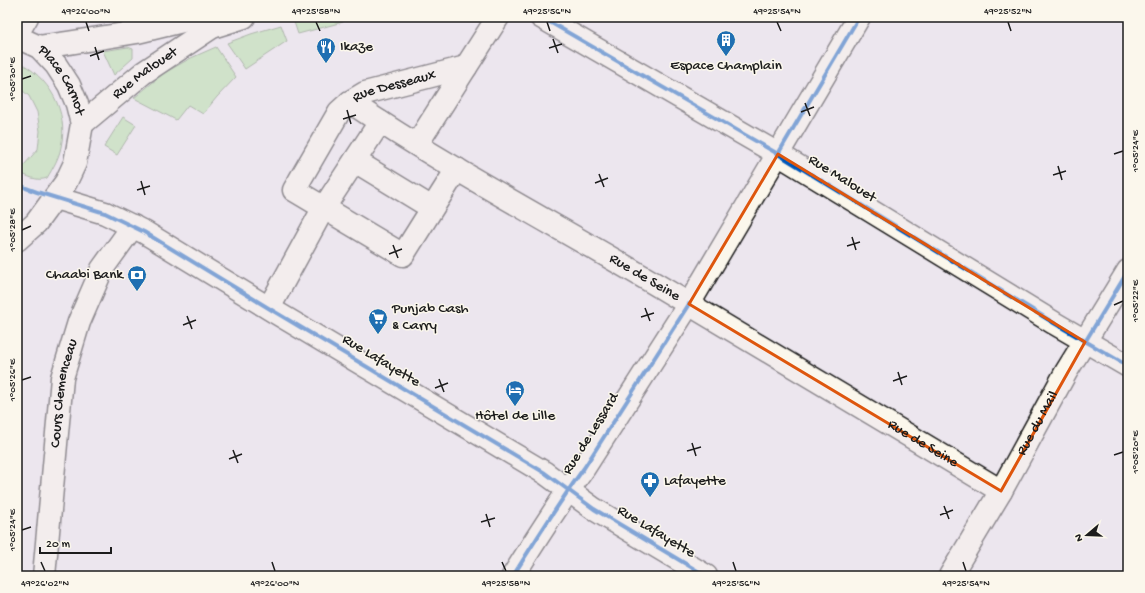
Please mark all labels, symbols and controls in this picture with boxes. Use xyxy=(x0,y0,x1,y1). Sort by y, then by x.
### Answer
text: 49°26'00"N xyxy=(62,6,111,18)
text: 49°25'58"N xyxy=(292,6,341,18)
text: 49°25'56"N xyxy=(523,6,571,18)
text: 49°25'54"N xyxy=(753,6,801,18)
text: 49°25'52"N xyxy=(984,6,1032,18)
building icon: Espace Champlain xyxy=(715,29,737,57)
restaurant icon: Ikaze xyxy=(315,36,337,64)
place label: Ikaze xyxy=(340,38,373,56)
street label: Place Carnot xyxy=(33,41,89,119)
street label: Rue Malouet xyxy=(109,42,183,104)
text: 1°05'30"E xyxy=(7,57,19,102)
place label: Espace Champlain xyxy=(670,57,782,75)
street label: Rue Desseaux xyxy=(349,66,438,107)
text: 1°05'24"E xyxy=(1130,129,1142,173)
street label: Rue Malouet xyxy=(805,151,881,208)
text: 1°05'28"E xyxy=(7,208,19,252)
street label: Rue de Seine xyxy=(606,250,683,306)
bank icon: Chaabi Bank xyxy=(126,264,148,292)
place label: Chaabi Bank xyxy=(46,266,124,284)
text: 1°05'22"E xyxy=(1130,279,1142,323)
place label: Punjab Cash & Carry xyxy=(391,300,469,335)
supermarket icon: Punjab Cash & Carry xyxy=(367,307,389,335)
street label: Rue Lafayette xyxy=(339,331,424,392)
street label: Cours Clemenceau xyxy=(47,337,82,449)
text: 1°05'26"E xyxy=(7,358,19,402)
hotel icon: Hôtel de Lille xyxy=(504,379,526,407)
street label: Rue du Mail xyxy=(1013,388,1063,459)
street label: Rue de Lessard xyxy=(559,389,624,478)
place label: Hôtel de Lille xyxy=(475,407,555,425)
street label: Rue de Seine xyxy=(884,416,961,472)
text: 1°05'20"E xyxy=(1130,430,1142,474)
pharmacy icon: Lafayette xyxy=(639,470,661,498)
place label: Lafayette xyxy=(664,472,726,490)
street label: Rue Lafayette xyxy=(614,502,699,563)
text: 1°05'24"E xyxy=(7,508,19,552)
north arrow xyxy=(1067,515,1107,555)
scale bar xyxy=(40,529,111,555)
text: N xyxy=(1073,532,1086,543)
text: 20 m xyxy=(46,538,71,552)
text: 49°26'02"N xyxy=(21,578,69,590)
text: 49°26'00"N xyxy=(251,578,300,590)
text: 49°25'58"N xyxy=(482,578,531,590)
text: 49°25'56"N xyxy=(712,578,760,590)
text: 49°25'54"N xyxy=(942,578,990,590)

